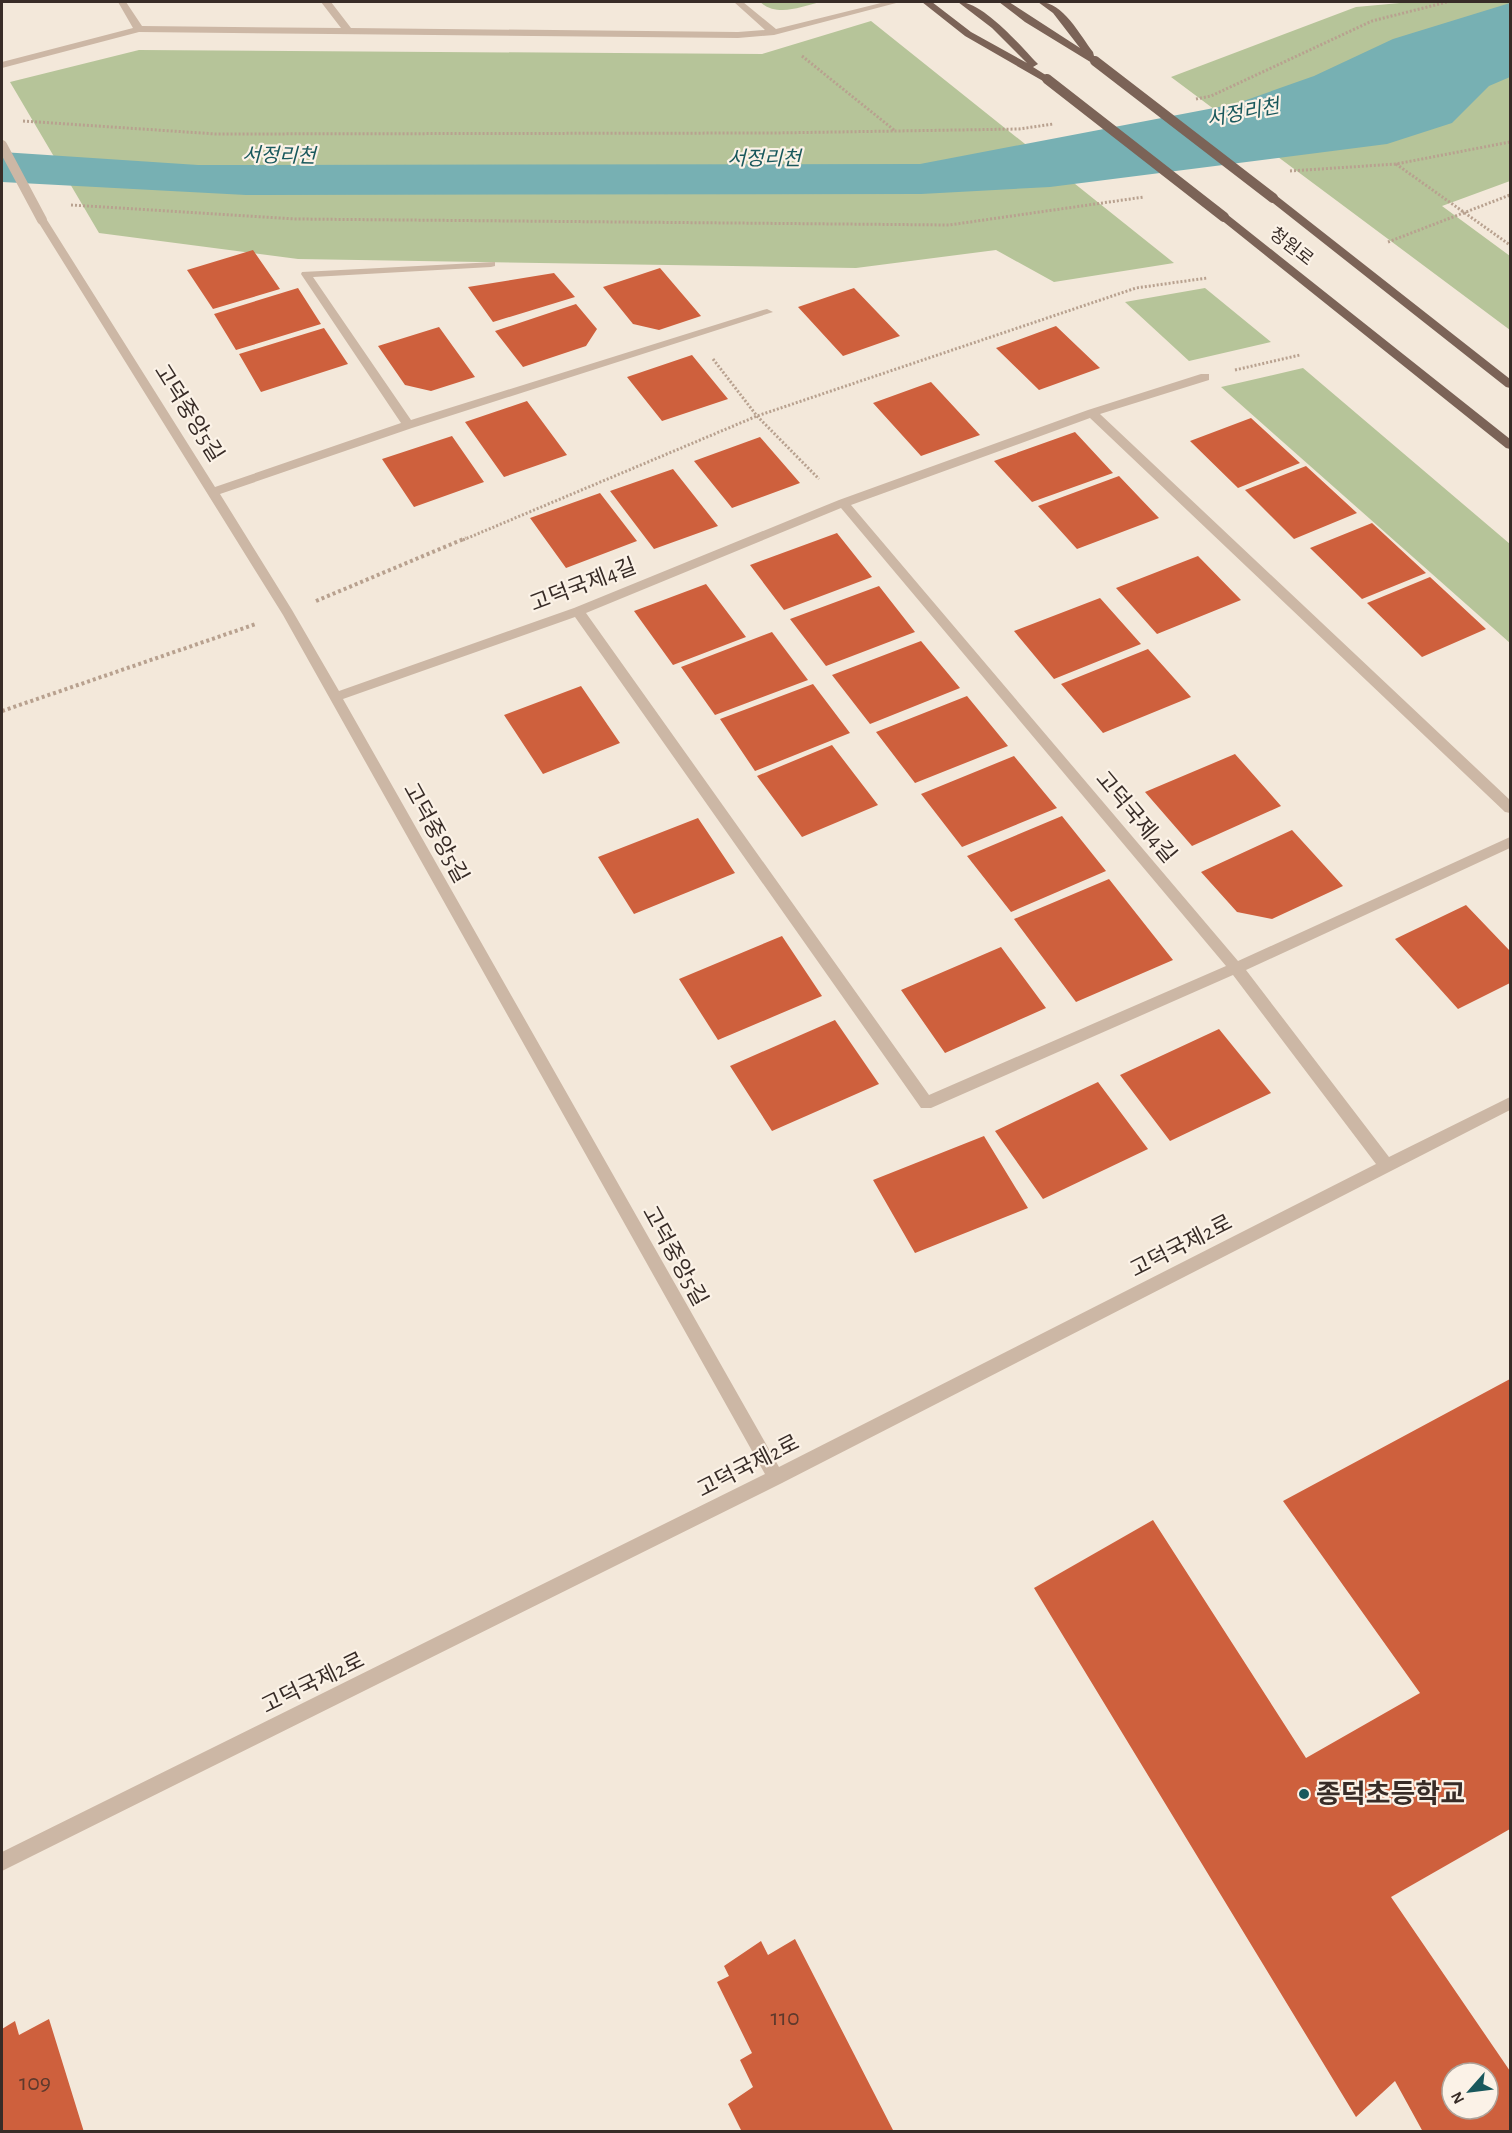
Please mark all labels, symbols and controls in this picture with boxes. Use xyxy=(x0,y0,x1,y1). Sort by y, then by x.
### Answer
water label: 서정리천 xyxy=(1205,95,1284,130)
water label: 서정리천 xyxy=(242,144,319,167)
water label: 서정리천 xyxy=(727,148,803,169)
street label: 청원로 xyxy=(1266,224,1317,269)
street label: 고덕중앙5길 xyxy=(150,360,228,466)
street label: 고덕국제4길 xyxy=(527,554,639,615)
street label: 고덕국제4길 xyxy=(1092,766,1181,867)
street label: 고덕중앙5길 xyxy=(400,779,473,887)
street label: 고덕중앙5길 xyxy=(639,1202,712,1310)
street label: 고덕국제2로 xyxy=(1126,1210,1236,1281)
street label: 고덕국제2로 xyxy=(693,1430,803,1501)
street label: 고덕국제2로 xyxy=(258,1648,368,1717)
place label: 종덕초등학교 xyxy=(1316,1780,1465,1808)
marker: 종덕초등학교 xyxy=(1297,1787,1311,1801)
house number: 110 xyxy=(770,2006,800,2030)
north arrow xyxy=(1440,2061,1500,2121)
house number: 109 xyxy=(19,2071,51,2095)
text: N xyxy=(1448,2089,1467,2106)

